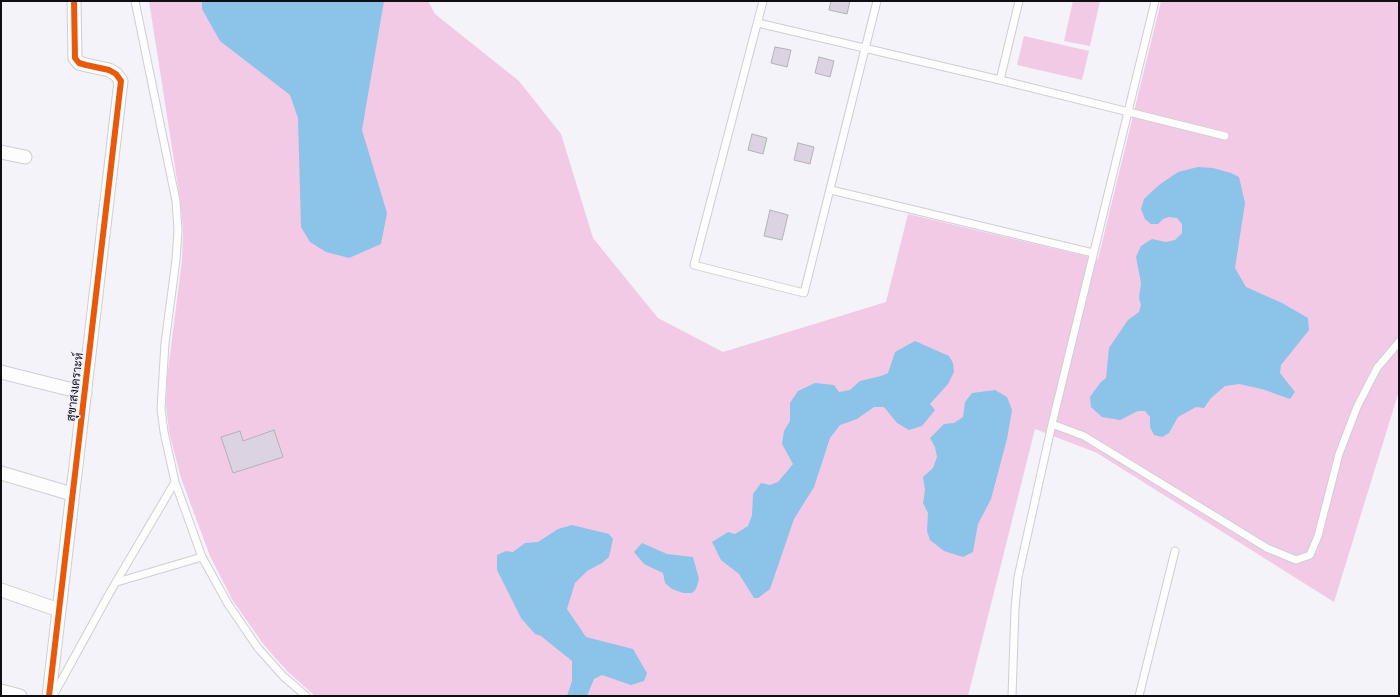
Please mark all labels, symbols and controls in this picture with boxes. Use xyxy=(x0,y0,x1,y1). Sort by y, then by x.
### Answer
street label: สุขาสงเคราะห์ xyxy=(64,352,86,422)

